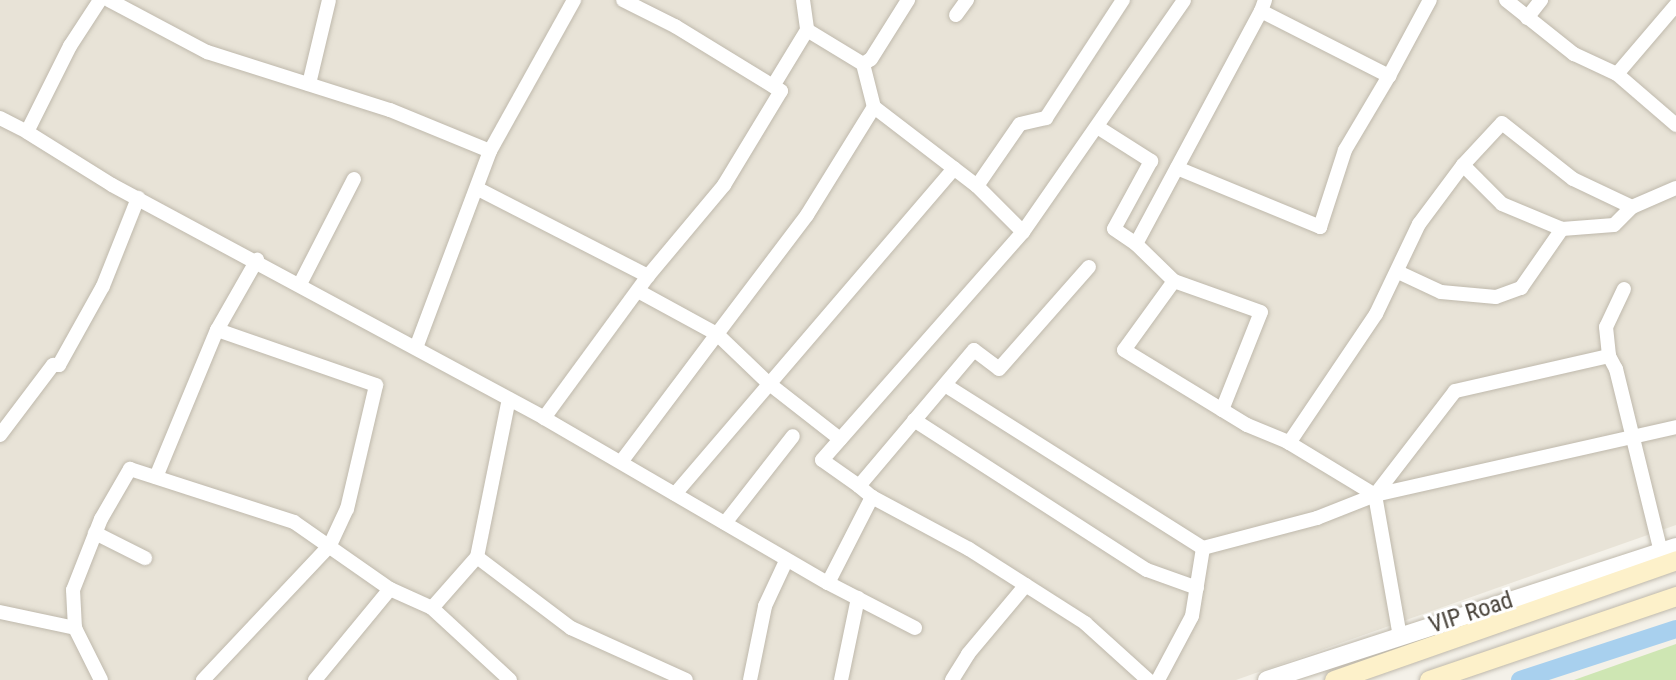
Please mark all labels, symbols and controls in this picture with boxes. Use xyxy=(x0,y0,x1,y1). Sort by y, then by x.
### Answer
street label: VIP Road xyxy=(1425,586,1517,640)

